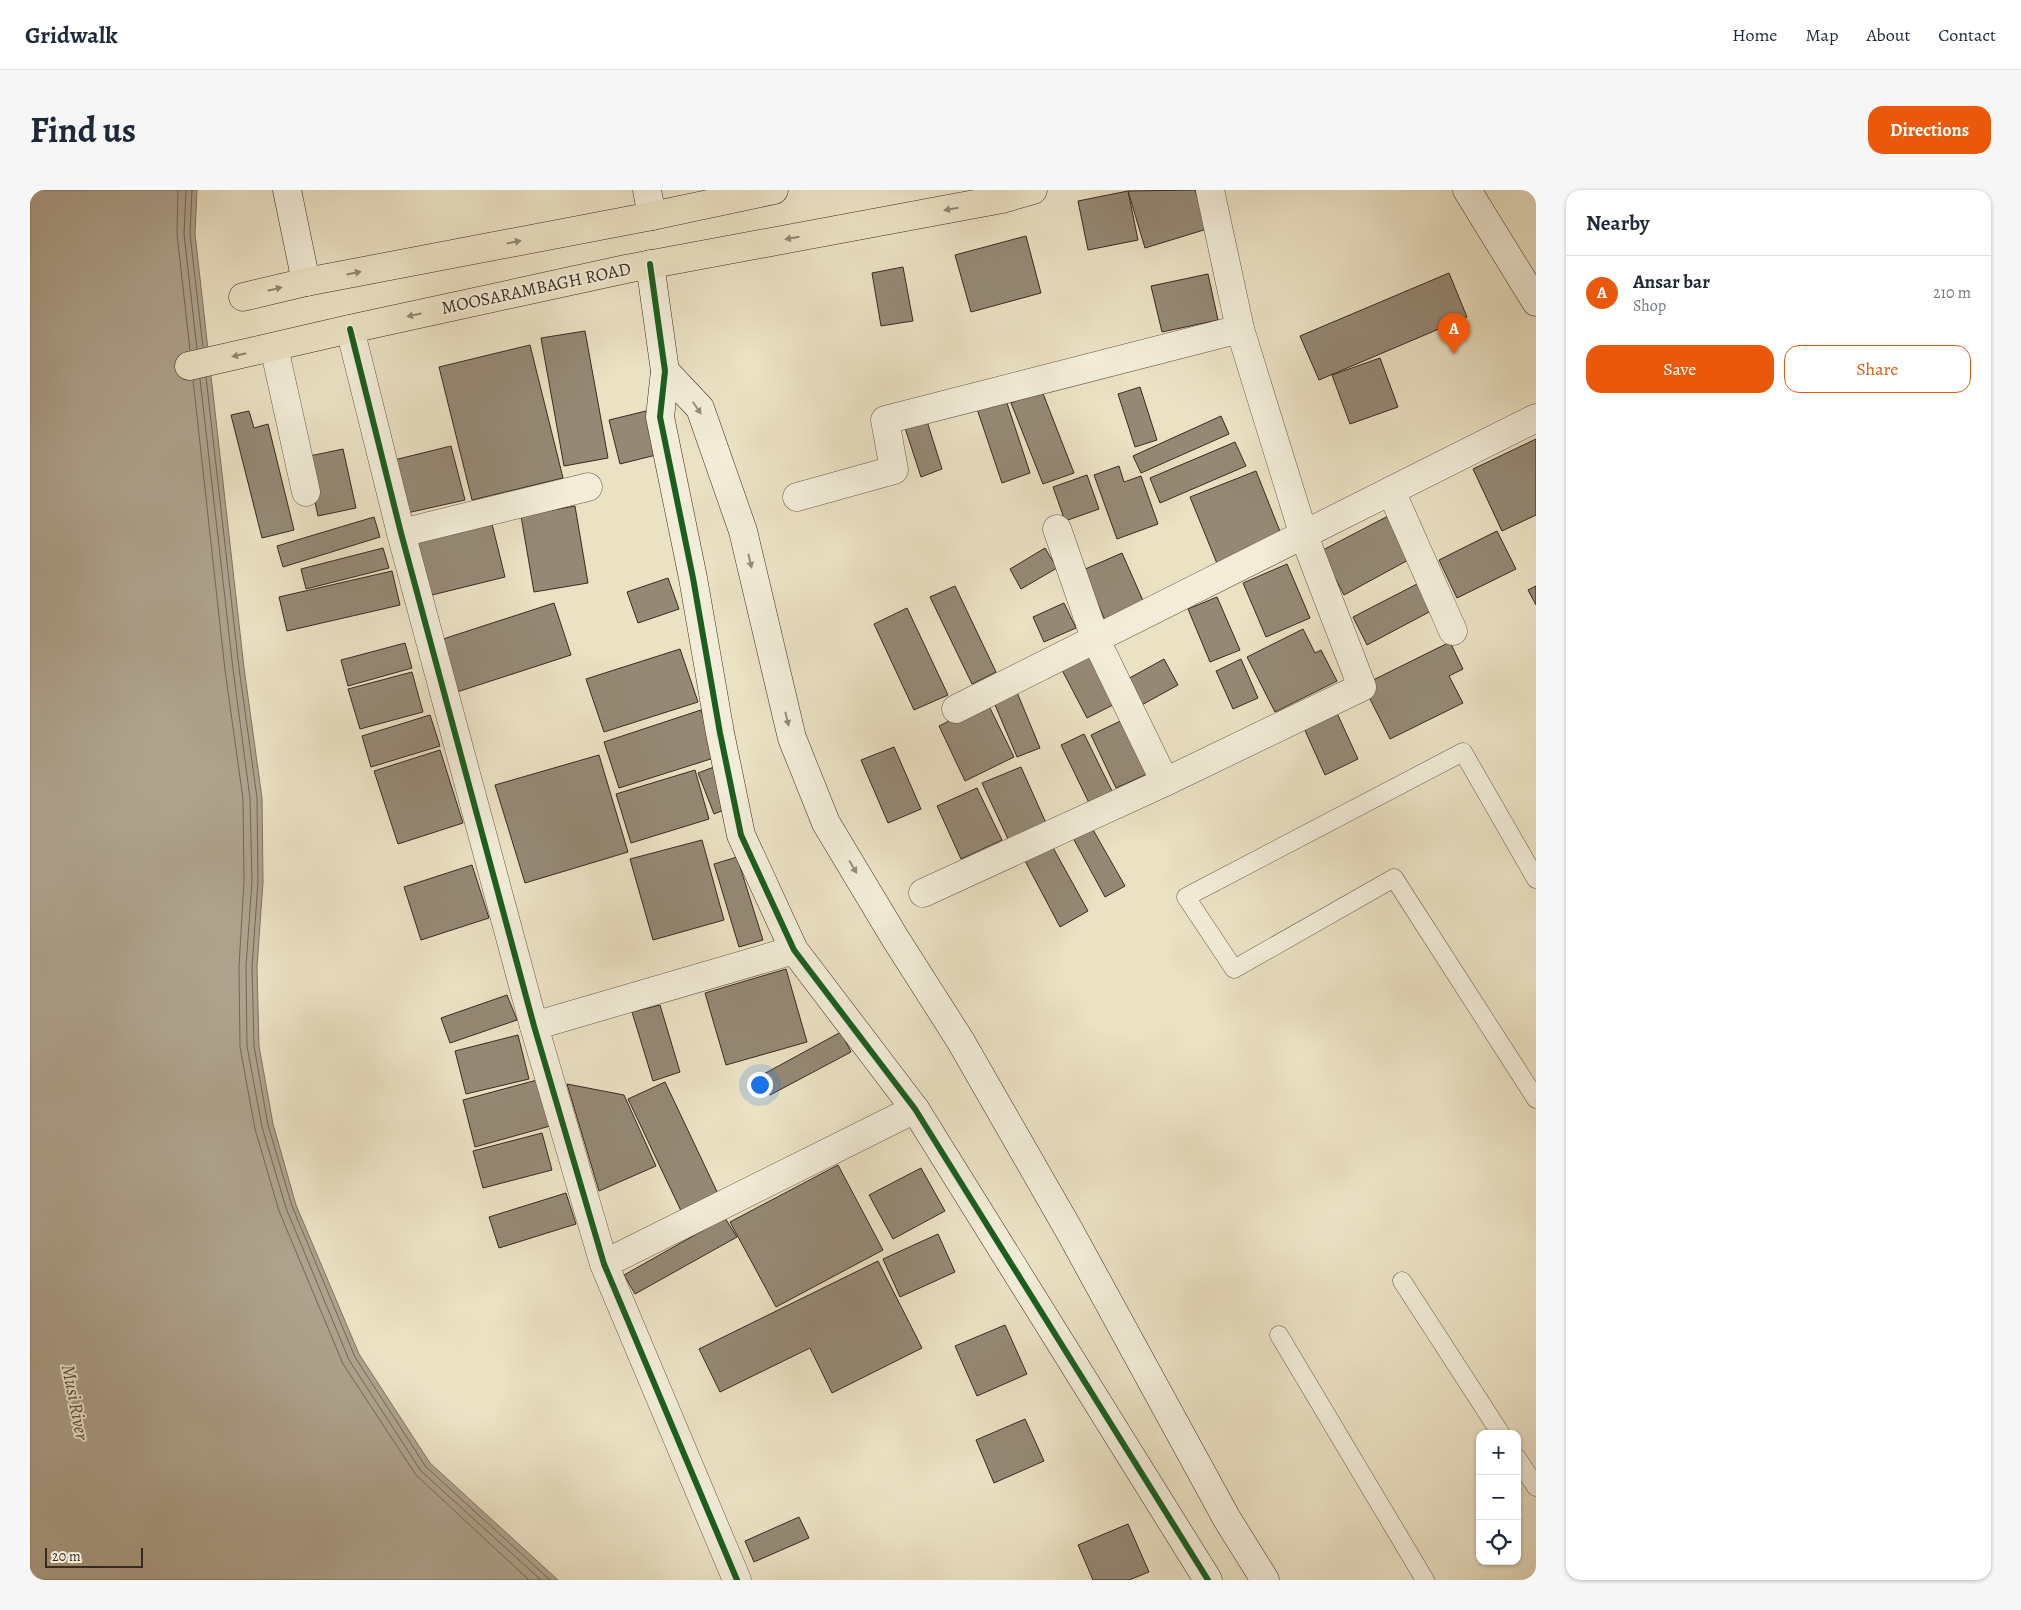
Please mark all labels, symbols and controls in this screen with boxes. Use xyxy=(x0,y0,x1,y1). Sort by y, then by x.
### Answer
text: Gridwalk xyxy=(25,19,118,51)
text: Home xyxy=(1732,23,1777,47)
text: Map xyxy=(1805,23,1838,47)
text: About xyxy=(1866,23,1910,47)
text: Contact xyxy=(1938,23,1996,47)
text: Find us xyxy=(30,106,136,154)
button: Directions xyxy=(1868,106,1991,154)
one-way arrow xyxy=(943,205,959,213)
text: Nearby xyxy=(1586,209,1649,237)
one-way arrow xyxy=(783,235,799,243)
one-way arrow xyxy=(506,238,521,246)
street label: MOOSARAMBAGH ROAD xyxy=(439,256,633,320)
one-way arrow xyxy=(346,268,362,276)
text: Ansar bar xyxy=(1633,269,1710,295)
text: A xyxy=(1597,282,1607,304)
text: 210 m xyxy=(1933,282,1971,304)
one-way arrow xyxy=(267,285,282,293)
text: Shop xyxy=(1633,295,1666,317)
one-way arrow xyxy=(407,311,422,319)
pin: A xyxy=(1438,313,1470,354)
button: Save xyxy=(1586,345,1774,393)
button: Share xyxy=(1784,345,1971,393)
one-way arrow xyxy=(231,351,246,359)
one-way arrow xyxy=(693,401,702,414)
one-way arrow xyxy=(746,553,754,568)
one-way arrow xyxy=(783,711,791,726)
one-way arrow xyxy=(848,860,857,873)
your location xyxy=(747,1072,773,1098)
water label: Musi River xyxy=(55,1362,95,1443)
map controls xyxy=(1476,1430,1521,1565)
button: + xyxy=(1476,1430,1521,1475)
button: − xyxy=(1476,1475,1521,1520)
button: locate xyxy=(1476,1520,1521,1565)
scale bar xyxy=(45,1545,142,1568)
text: 20 m xyxy=(52,1547,81,1566)

